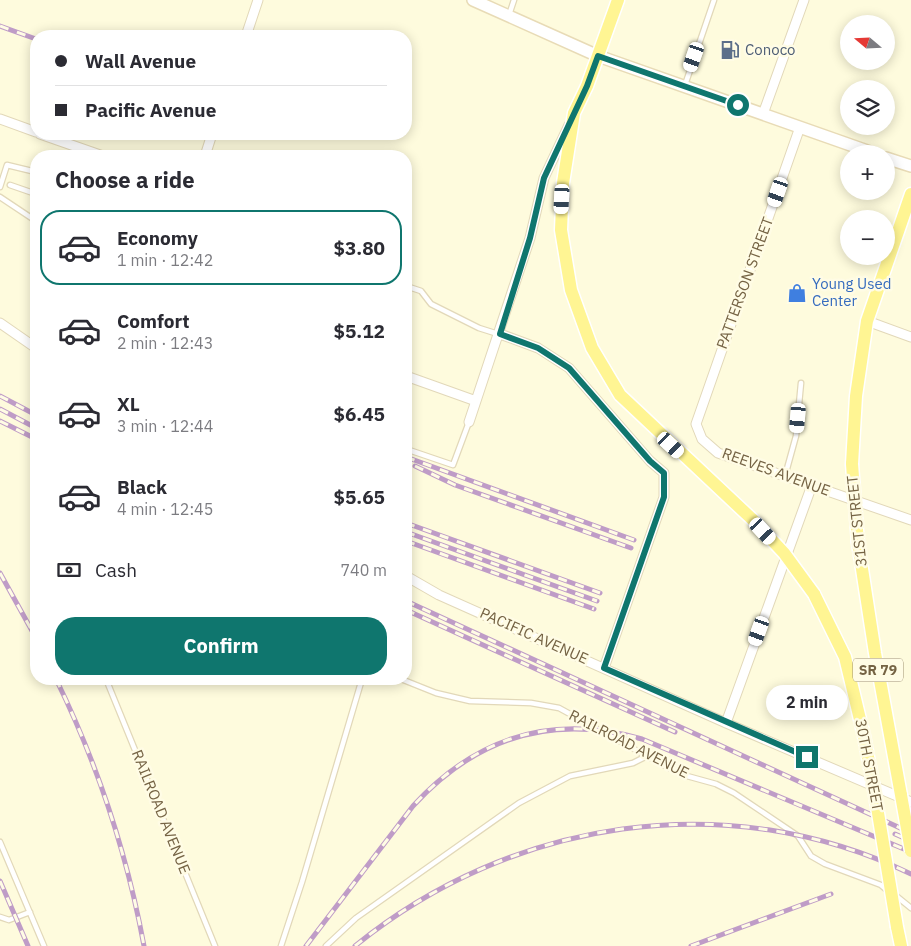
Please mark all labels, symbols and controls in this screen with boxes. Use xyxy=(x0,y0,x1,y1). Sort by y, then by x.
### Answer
north arrow xyxy=(840,15,895,70)
map controls xyxy=(840,15,895,265)
fuel station icon: Conoco xyxy=(719,39,741,61)
car xyxy=(682,40,705,74)
place label: Conoco xyxy=(745,40,796,59)
text: Wall Avenue xyxy=(85,49,196,73)
button: layers xyxy=(840,80,895,135)
route start xyxy=(727,94,749,116)
text: Pacific Avenue xyxy=(85,98,216,122)
button: + xyxy=(840,145,895,200)
text: Choose a ride xyxy=(55,165,195,194)
car xyxy=(766,175,789,209)
car xyxy=(553,184,570,214)
button: − xyxy=(840,210,895,265)
street label: PATTERSON STREET xyxy=(712,214,777,351)
icon: car xyxy=(57,225,102,270)
text: Economy xyxy=(117,226,198,250)
text: $3.80 xyxy=(333,236,385,260)
text: 1 min · 12:42 xyxy=(117,250,213,270)
place label: Young Used Center xyxy=(812,274,891,310)
shop icon: Young Used Center xyxy=(786,282,808,304)
icon: car xyxy=(57,308,102,353)
text: Comfort xyxy=(117,309,190,333)
text: $5.12 xyxy=(333,319,385,343)
text: 2 min · 12:43 xyxy=(117,333,213,353)
icon: car xyxy=(57,391,102,436)
text: XL xyxy=(117,392,140,416)
text: $6.45 xyxy=(333,402,385,426)
car xyxy=(789,402,806,434)
text: 3 min · 12:44 xyxy=(117,416,213,436)
car xyxy=(654,429,687,461)
street label: REEVES AVENUE xyxy=(720,443,833,500)
icon: car xyxy=(57,474,102,519)
street label: 31ST STREET xyxy=(842,474,871,568)
text: Black xyxy=(117,475,167,499)
text: $5.65 xyxy=(333,485,385,509)
text: 4 min · 12:45 xyxy=(117,499,213,519)
car xyxy=(747,515,778,547)
icon: cash xyxy=(55,556,83,584)
text: Cash xyxy=(95,558,137,582)
text: 740 m xyxy=(340,560,387,580)
street label: PACIFIC AVENUE xyxy=(477,603,591,668)
car xyxy=(746,614,771,648)
button: Confirm xyxy=(55,617,387,675)
road number: SR 79 xyxy=(853,658,903,682)
callout: 2 min xyxy=(766,684,848,720)
text: 2 min xyxy=(786,692,828,712)
street label: RAILROAD AVENUE xyxy=(566,705,692,782)
street label: 30TH STREET xyxy=(851,717,888,813)
route end xyxy=(796,746,818,768)
street label: RAILROAD AVENUE xyxy=(128,747,195,877)

